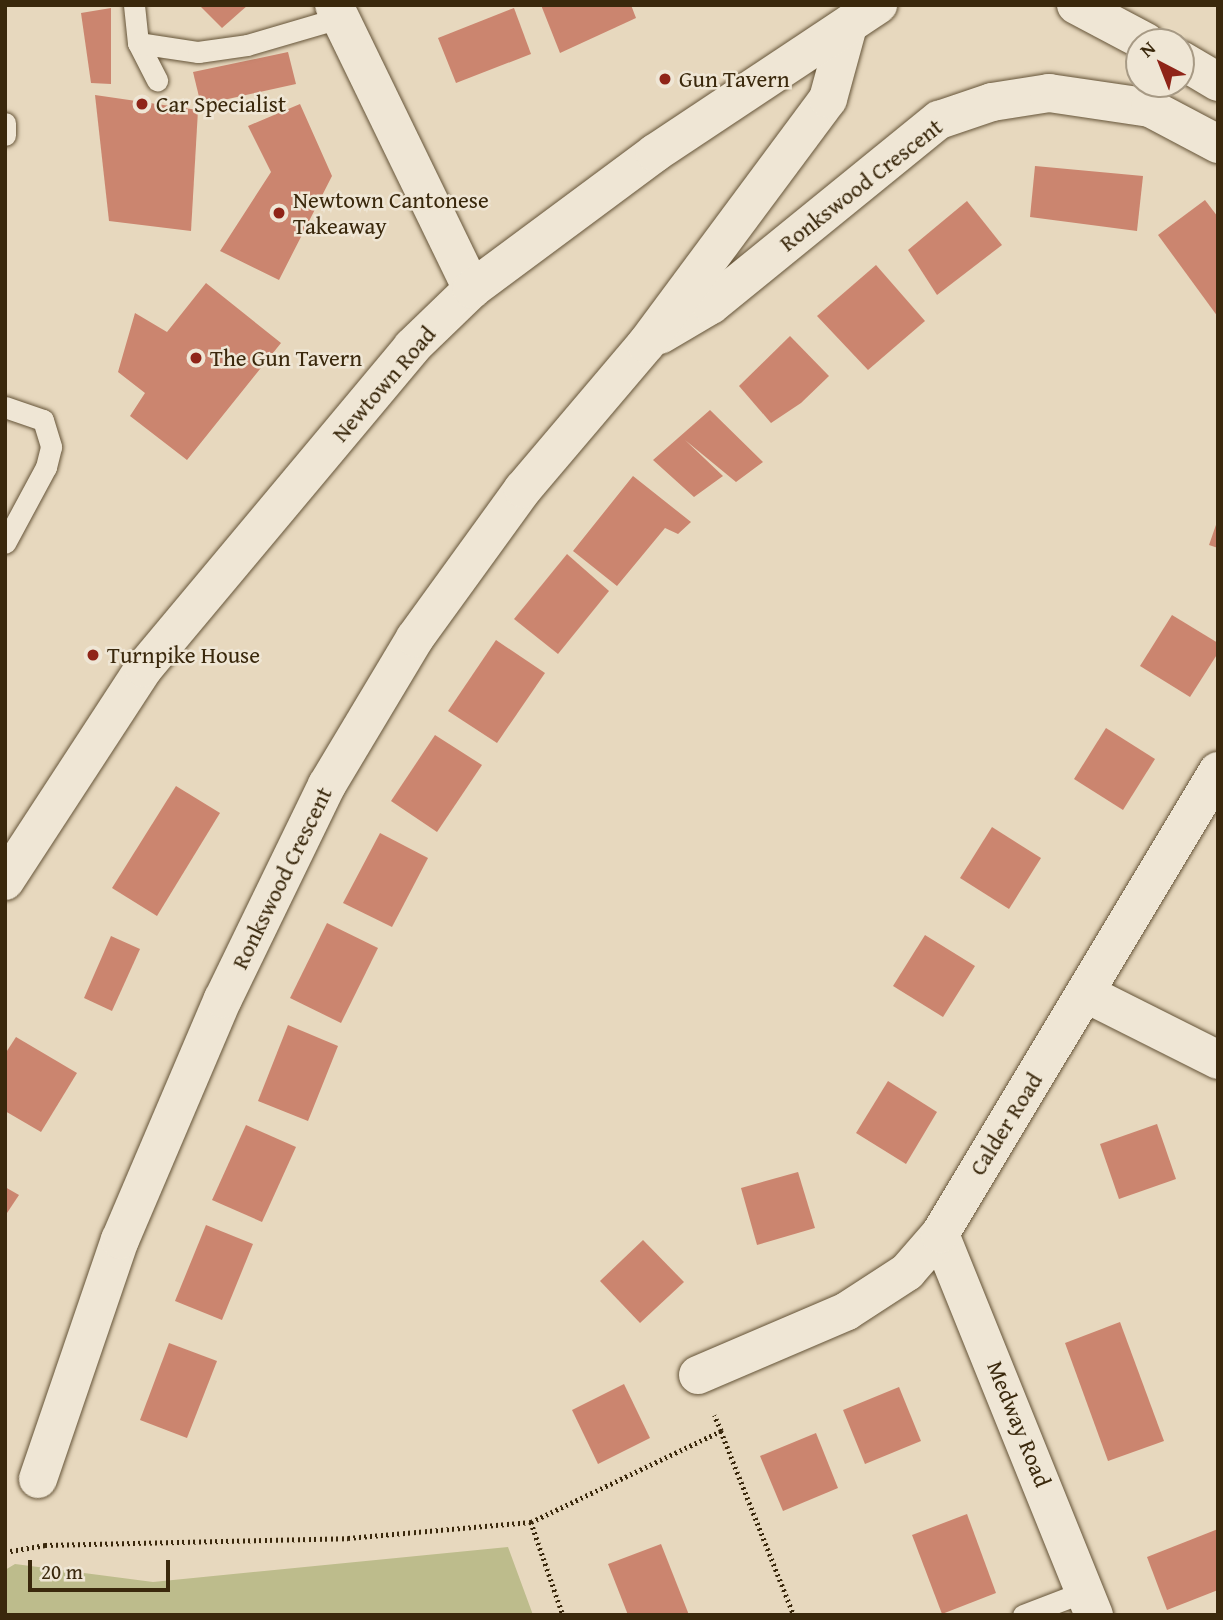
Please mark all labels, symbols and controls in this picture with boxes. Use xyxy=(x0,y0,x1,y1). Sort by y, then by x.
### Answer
north arrow xyxy=(1125,28,1195,98)
text: N xyxy=(1133,34,1161,64)
place label: Gun Tavern xyxy=(679,65,790,93)
marker: Gun Tavern xyxy=(657,71,673,87)
place label: Car Specialist xyxy=(156,90,286,118)
marker: Car Specialist xyxy=(134,96,150,112)
street label: Ronkswood Crescent xyxy=(774,113,948,257)
place label: Newtown Cantonese Takeaway xyxy=(293,186,489,240)
marker: Newtown Cantonese Takeaway xyxy=(271,205,287,221)
street label: Newtown Road xyxy=(326,321,442,447)
place label: The Gun Tavern xyxy=(210,344,362,372)
marker: The Gun Tavern xyxy=(188,350,204,366)
place label: Turnpike House xyxy=(107,641,260,669)
marker: Turnpike House xyxy=(85,647,101,663)
street label: Ronkswood Crescent xyxy=(226,782,338,974)
street label: Calder Road xyxy=(964,1068,1048,1180)
street label: Medway Road xyxy=(981,1357,1057,1491)
scale bar xyxy=(32,1546,173,1590)
text: 20 m xyxy=(41,1556,83,1587)

